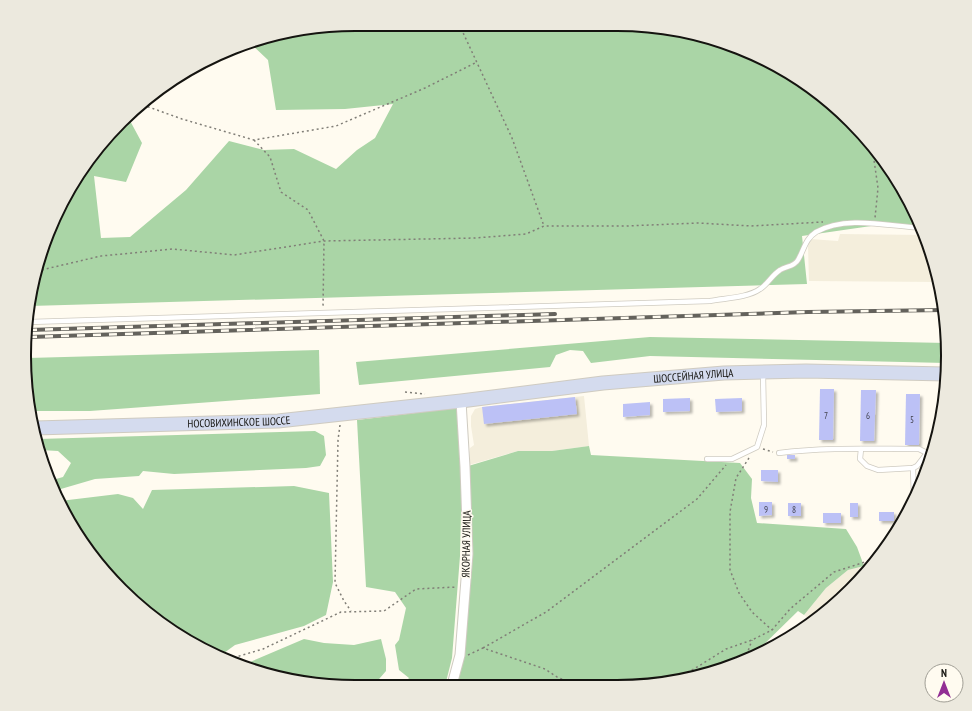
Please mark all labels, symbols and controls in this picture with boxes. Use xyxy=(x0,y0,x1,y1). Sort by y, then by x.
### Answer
street label: ШОССЕЙНАЯ УЛИЦА xyxy=(653,366,734,386)
house number: 7 xyxy=(824,410,828,421)
house number: 6 xyxy=(866,410,870,421)
street label: НОСОВИХИНСКОЕ ШОССЕ xyxy=(187,413,291,431)
house number: 5 xyxy=(910,414,914,425)
house number: 9 xyxy=(764,504,768,515)
house number: 8 xyxy=(792,504,796,515)
street label: ЯКОРНАЯ УЛИЦА xyxy=(458,510,474,578)
north arrow xyxy=(924,663,964,703)
text: N xyxy=(941,666,947,680)

